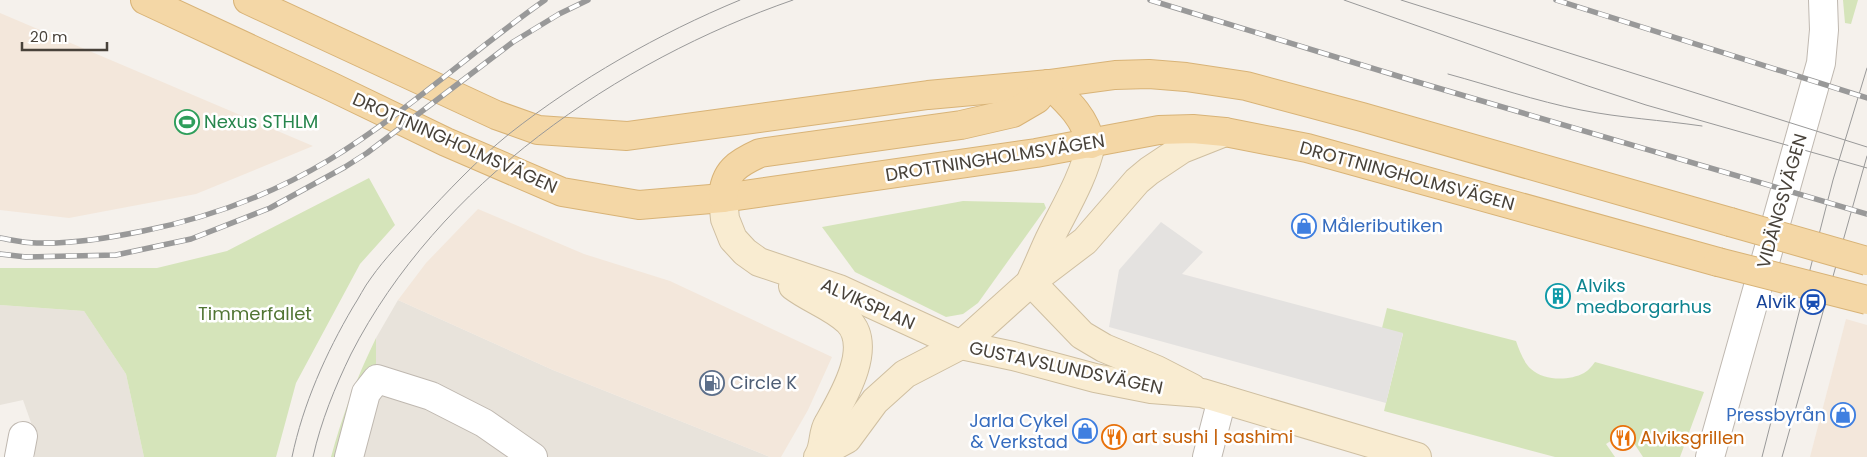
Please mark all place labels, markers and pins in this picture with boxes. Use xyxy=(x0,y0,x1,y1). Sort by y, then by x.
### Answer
sports icon: Nexus STHLM xyxy=(174,109,200,135)
place label: Nexus STHLM xyxy=(204,109,318,134)
shop icon: Måleributiken xyxy=(1291,213,1317,239)
place label: Måleributiken xyxy=(1322,213,1443,238)
place label: Alviks medborgarhus xyxy=(1576,273,1712,319)
building icon: Alviks medborgarhus xyxy=(1545,283,1571,309)
place label: Alvik xyxy=(1756,289,1797,314)
station icon: Alvik xyxy=(1800,289,1826,315)
fuel station icon: Circle K xyxy=(699,370,725,396)
place label: Circle K xyxy=(730,370,797,395)
place label: Pressbyrån xyxy=(1726,402,1826,427)
shop icon: Pressbyrån xyxy=(1830,402,1856,428)
place label: Jarla Cykel & Verkstad xyxy=(969,408,1068,454)
shop icon: Jarla Cykel & Verkstad xyxy=(1072,418,1098,444)
restaurant icon: art sushi | sashimi xyxy=(1101,424,1127,450)
place label: art sushi | sashimi xyxy=(1132,424,1293,449)
restaurant icon: Alviksgrillen xyxy=(1610,425,1636,451)
place label: Alviksgrillen xyxy=(1640,425,1745,450)

